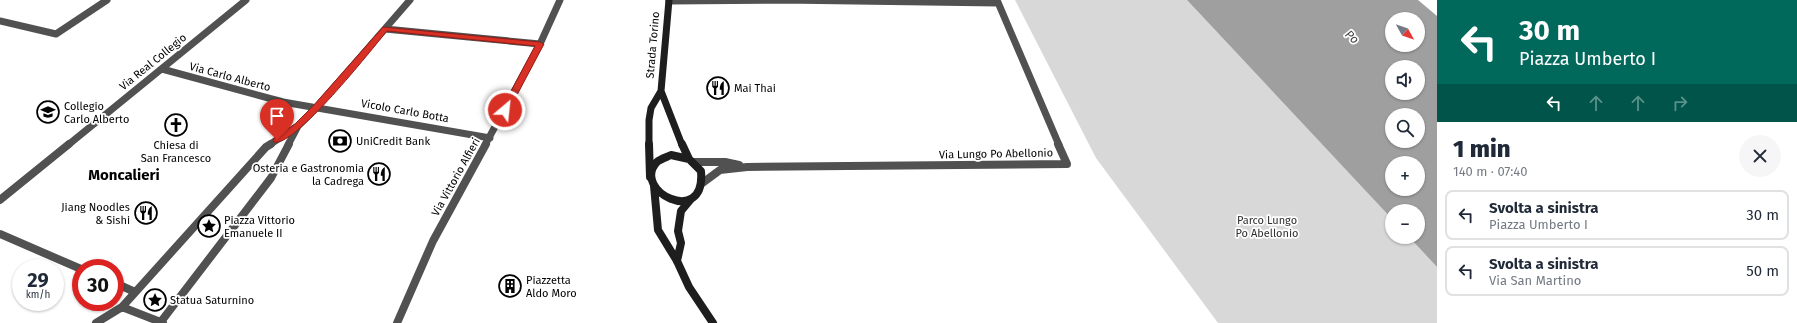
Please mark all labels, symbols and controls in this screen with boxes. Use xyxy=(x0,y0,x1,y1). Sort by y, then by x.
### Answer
street label: Strada Torino xyxy=(644,11,662,79)
north arrow xyxy=(1385,12,1425,52)
map controls xyxy=(1385,12,1425,244)
text: 30 m xyxy=(1519,14,1580,47)
icon: left xyxy=(1453,16,1505,68)
water label: Po xyxy=(1342,27,1362,47)
street label: Via Real Collegio xyxy=(117,31,189,93)
text: Piazza Umberto I xyxy=(1519,48,1656,70)
street label: Via Carlo Alberto xyxy=(188,60,272,94)
button: sound xyxy=(1385,60,1425,100)
restaurant icon: Mai Thai xyxy=(705,75,731,101)
place label: Mai Thai xyxy=(734,82,776,95)
position arrow xyxy=(484,89,526,131)
icon: left xyxy=(1543,92,1565,114)
icon: ahead xyxy=(1585,92,1607,114)
icon: ahead xyxy=(1627,92,1649,114)
icon: right xyxy=(1669,92,1691,114)
street label: Vicolo Carlo Botta xyxy=(360,97,450,125)
school or university icon: Collegio Carlo Alberto xyxy=(35,99,61,125)
pin xyxy=(260,99,294,140)
place label: Collegio Carlo Alberto xyxy=(64,100,129,126)
icon: arrive xyxy=(266,105,288,127)
button: search xyxy=(1385,108,1425,148)
church icon: Chiesa di San Francesco xyxy=(163,112,189,138)
bank icon: UniCredit Bank xyxy=(327,128,353,154)
place label: UniCredit Bank xyxy=(356,135,430,148)
text: 1 min xyxy=(1453,135,1511,163)
button: close xyxy=(1739,135,1781,177)
street label: Via Vittorio Alfieri xyxy=(429,136,483,218)
place label: Chiesa di San Francesco xyxy=(141,139,211,165)
street label: Via Lungo Po Abellonio xyxy=(939,147,1053,161)
button: + xyxy=(1385,156,1425,196)
restaurant icon: Osteria e Gastronomia la Cadrega xyxy=(366,161,392,187)
place label: Osteria e Gastronomia la Cadrega xyxy=(253,162,364,188)
text: 140 m · 07:40 xyxy=(1453,164,1527,179)
district label: Moncalieri xyxy=(88,166,160,184)
text: Svolta a sinistra xyxy=(1489,199,1599,217)
restaurant icon: Jiang Noodles & Sishi xyxy=(133,200,159,226)
place label: Jiang Noodles & Sishi xyxy=(61,201,130,227)
button: − xyxy=(1385,204,1425,244)
icon: left xyxy=(1455,204,1477,226)
text: 30 m xyxy=(1746,206,1779,224)
place icon: Piazza Vittorio Emanuele II xyxy=(196,213,222,239)
place label: Piazza Vittorio Emanuele II xyxy=(224,214,295,240)
park label: Parco Lungo Po Abellonio xyxy=(1235,214,1299,240)
text: Piazza Umberto I xyxy=(1489,217,1588,232)
text: Svolta a sinistra xyxy=(1489,255,1599,273)
speed limit sign: 30 xyxy=(72,259,124,311)
icon: left xyxy=(1455,260,1477,282)
text: 50 m xyxy=(1746,262,1779,280)
text: 29 xyxy=(27,268,49,292)
building icon: Piazzetta Aldo Moro xyxy=(497,273,523,299)
text: Via San Martino xyxy=(1489,273,1581,288)
place label: Piazzetta Aldo Moro xyxy=(526,274,577,300)
place icon: Statua Saturnino xyxy=(142,287,168,313)
text: km/h xyxy=(26,289,50,301)
place label: Statua Saturnino xyxy=(170,294,254,307)

